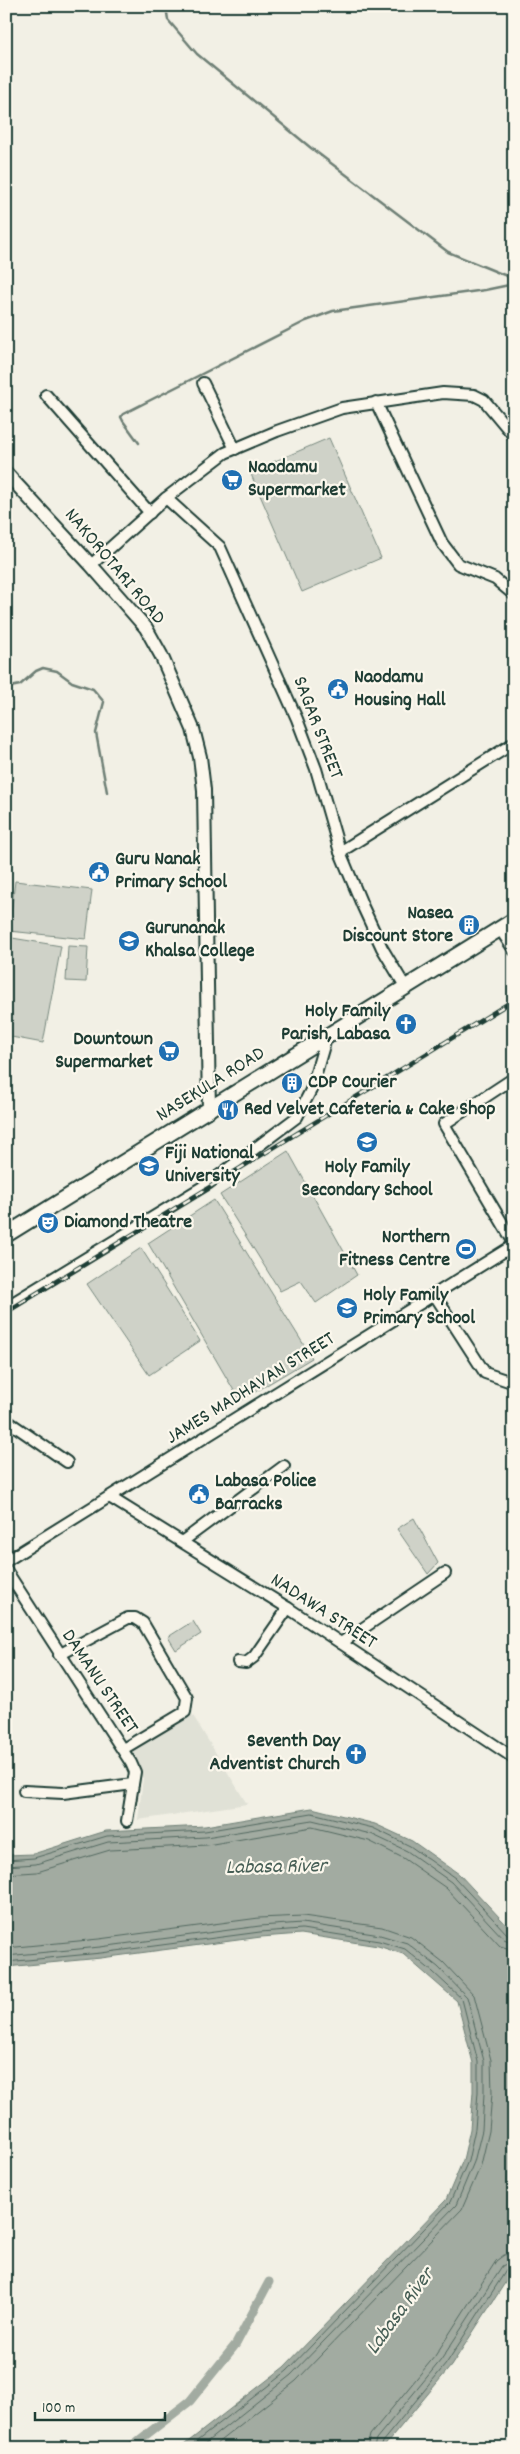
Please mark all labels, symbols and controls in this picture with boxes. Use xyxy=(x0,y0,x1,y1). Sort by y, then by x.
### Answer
place label: Naodamu Supermarket xyxy=(248,454,346,505)
supermarket icon: Naodamu Supermarket xyxy=(220,468,244,492)
street label: NAKOROTARI ROAD xyxy=(57,503,171,631)
place label: Naodamu Housing Hall xyxy=(354,664,446,715)
street label: SAGAR STREET xyxy=(285,673,349,783)
public building icon: Naodamu Housing Hall xyxy=(326,677,350,701)
place label: Guru Nanak Primary School xyxy=(115,846,227,897)
public building icon: Guru Nanak Primary School xyxy=(87,860,111,884)
place label: Nasea Discount Store xyxy=(343,900,454,951)
building icon: Nasea Discount Store xyxy=(457,913,481,937)
place label: Gurunanak Khalsa College xyxy=(145,915,255,966)
school or university icon: Gurunanak Khalsa College xyxy=(117,929,141,953)
place label: Holy Family Parish, Labasa xyxy=(281,998,391,1049)
church icon: Holy Family Parish, Labasa xyxy=(394,1012,418,1036)
place label: Downtown Supermarket xyxy=(55,1026,154,1077)
supermarket icon: Downtown Supermarket xyxy=(157,1039,181,1063)
street label: NASEKULA ROAD xyxy=(151,1040,271,1130)
place label: CDP Courier xyxy=(308,1069,397,1097)
building icon: CDP Courier xyxy=(280,1071,304,1095)
place label: Red Velvet Cafeteria & Cake Shop xyxy=(244,1096,495,1124)
restaurant icon: Red Velvet Cafeteria & Cake Shop xyxy=(216,1098,240,1122)
school or university icon: Holy Family Secondary School xyxy=(355,1130,379,1154)
place label: Fiji National University xyxy=(165,1140,254,1191)
school or university icon: Fiji National University xyxy=(137,1154,161,1178)
place label: Holy Family Secondary School xyxy=(301,1154,433,1205)
place label: Diamond Theatre xyxy=(64,1209,192,1237)
theatre icon: Diamond Theatre xyxy=(36,1211,60,1235)
place label: Northern Fitness Centre xyxy=(339,1224,450,1275)
sports icon: Northern Fitness Centre xyxy=(454,1237,478,1261)
place label: Holy Family Primary School xyxy=(363,1282,475,1333)
school or university icon: Holy Family Primary School xyxy=(335,1296,359,1320)
street label: JAMES MADHAVAN STREET xyxy=(161,1326,341,1452)
place label: Labasa Police Barracks xyxy=(215,1468,316,1519)
public building icon: Labasa Police Barracks xyxy=(187,1482,211,1506)
street label: NADAWA STREET xyxy=(264,1567,382,1657)
street label: DAMANU STREET xyxy=(54,1624,144,1740)
place label: Seventh Day Adventist Church xyxy=(210,1728,341,1779)
church icon: Seventh Day Adventist Church xyxy=(344,1742,368,1766)
water label: Labasa River xyxy=(225,1852,329,1884)
water label: Labasa River xyxy=(359,2261,444,2362)
scale bar xyxy=(35,2389,165,2421)
text: 100 m xyxy=(42,2398,75,2420)

